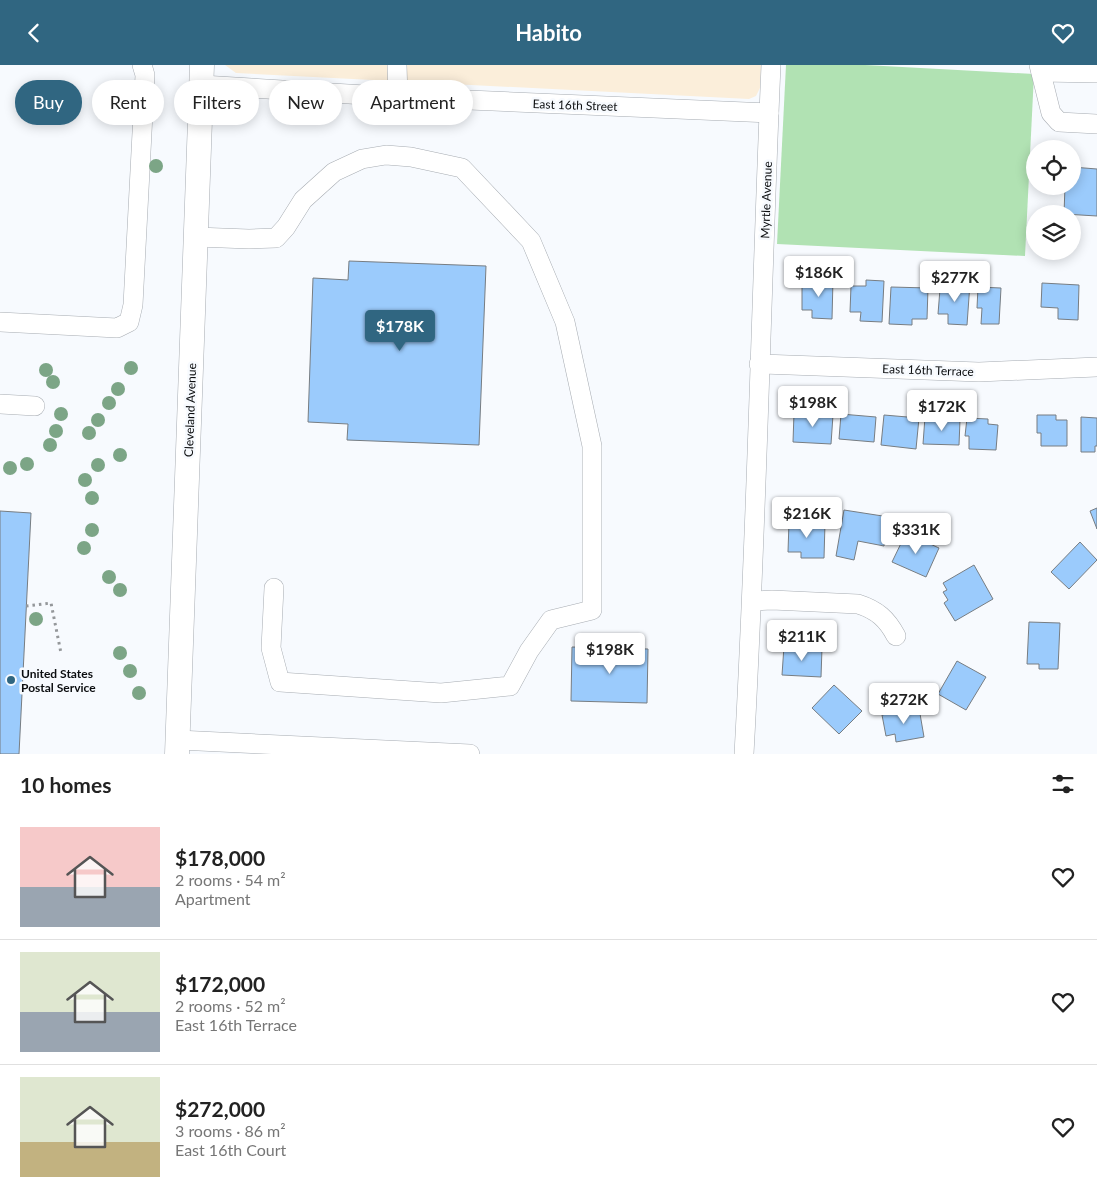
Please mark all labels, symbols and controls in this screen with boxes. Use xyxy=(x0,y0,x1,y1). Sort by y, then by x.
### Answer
icon: back xyxy=(20,19,48,47)
text: Habito xyxy=(515,19,582,46)
icon: heart xyxy=(1049,19,1077,47)
chip: Buy xyxy=(15,80,82,125)
chip: Rent xyxy=(92,80,164,125)
chip: Filters xyxy=(174,80,259,125)
chip: New xyxy=(269,80,342,125)
chip: Apartment xyxy=(352,80,473,125)
street label: East 16th Street xyxy=(532,96,618,114)
map controls xyxy=(1026,140,1081,260)
button: locate xyxy=(1026,140,1081,195)
street label: Myrtle Avenue xyxy=(757,161,775,239)
button: layers xyxy=(1026,205,1081,260)
pin: $186K xyxy=(784,255,854,298)
pin: $277K xyxy=(920,261,990,303)
text: $186K xyxy=(795,262,843,281)
text: $277K xyxy=(931,267,979,286)
pin: $178K xyxy=(365,309,435,352)
text: $178K xyxy=(376,316,424,335)
street label: East 16th Terrace xyxy=(882,361,974,379)
street label: Cleveland Avenue xyxy=(181,363,199,457)
pin: $198K xyxy=(778,385,848,428)
pin: $172K xyxy=(907,389,977,432)
text: $198K xyxy=(789,392,837,411)
text: $172K xyxy=(918,396,966,415)
pin: $216K xyxy=(772,497,842,539)
text: $216K xyxy=(783,503,831,522)
pin: $331K xyxy=(881,513,951,555)
text: $331K xyxy=(892,519,940,538)
pin: $211K xyxy=(767,619,837,662)
text: $211K xyxy=(778,626,826,645)
pin: $198K xyxy=(575,633,645,675)
text: $198K xyxy=(586,639,634,658)
place label: United States Postal Service xyxy=(21,666,96,695)
marker: United States Postal Service xyxy=(5,674,17,686)
pin: $272K xyxy=(869,683,939,725)
text: $272K xyxy=(880,689,928,708)
icon: filters xyxy=(1049,770,1077,798)
text: 10 homes xyxy=(20,772,111,797)
text: $178,000 xyxy=(175,845,265,870)
icon: home xyxy=(60,847,120,907)
icon: heart xyxy=(1049,863,1077,891)
text: 2 rooms · 54 m² xyxy=(175,870,286,889)
text: Apartment xyxy=(175,889,250,908)
text: $172,000 xyxy=(175,971,265,996)
icon: home xyxy=(60,972,120,1032)
icon: heart xyxy=(1049,988,1077,1016)
text: 2 rooms · 52 m² xyxy=(175,996,286,1015)
text: East 16th Terrace xyxy=(175,1015,297,1034)
text: $272,000 xyxy=(175,1096,265,1121)
icon: home xyxy=(60,1097,120,1157)
icon: heart xyxy=(1049,1113,1077,1141)
text: 3 rooms · 86 m² xyxy=(175,1121,286,1140)
text: East 16th Court xyxy=(175,1140,286,1159)

